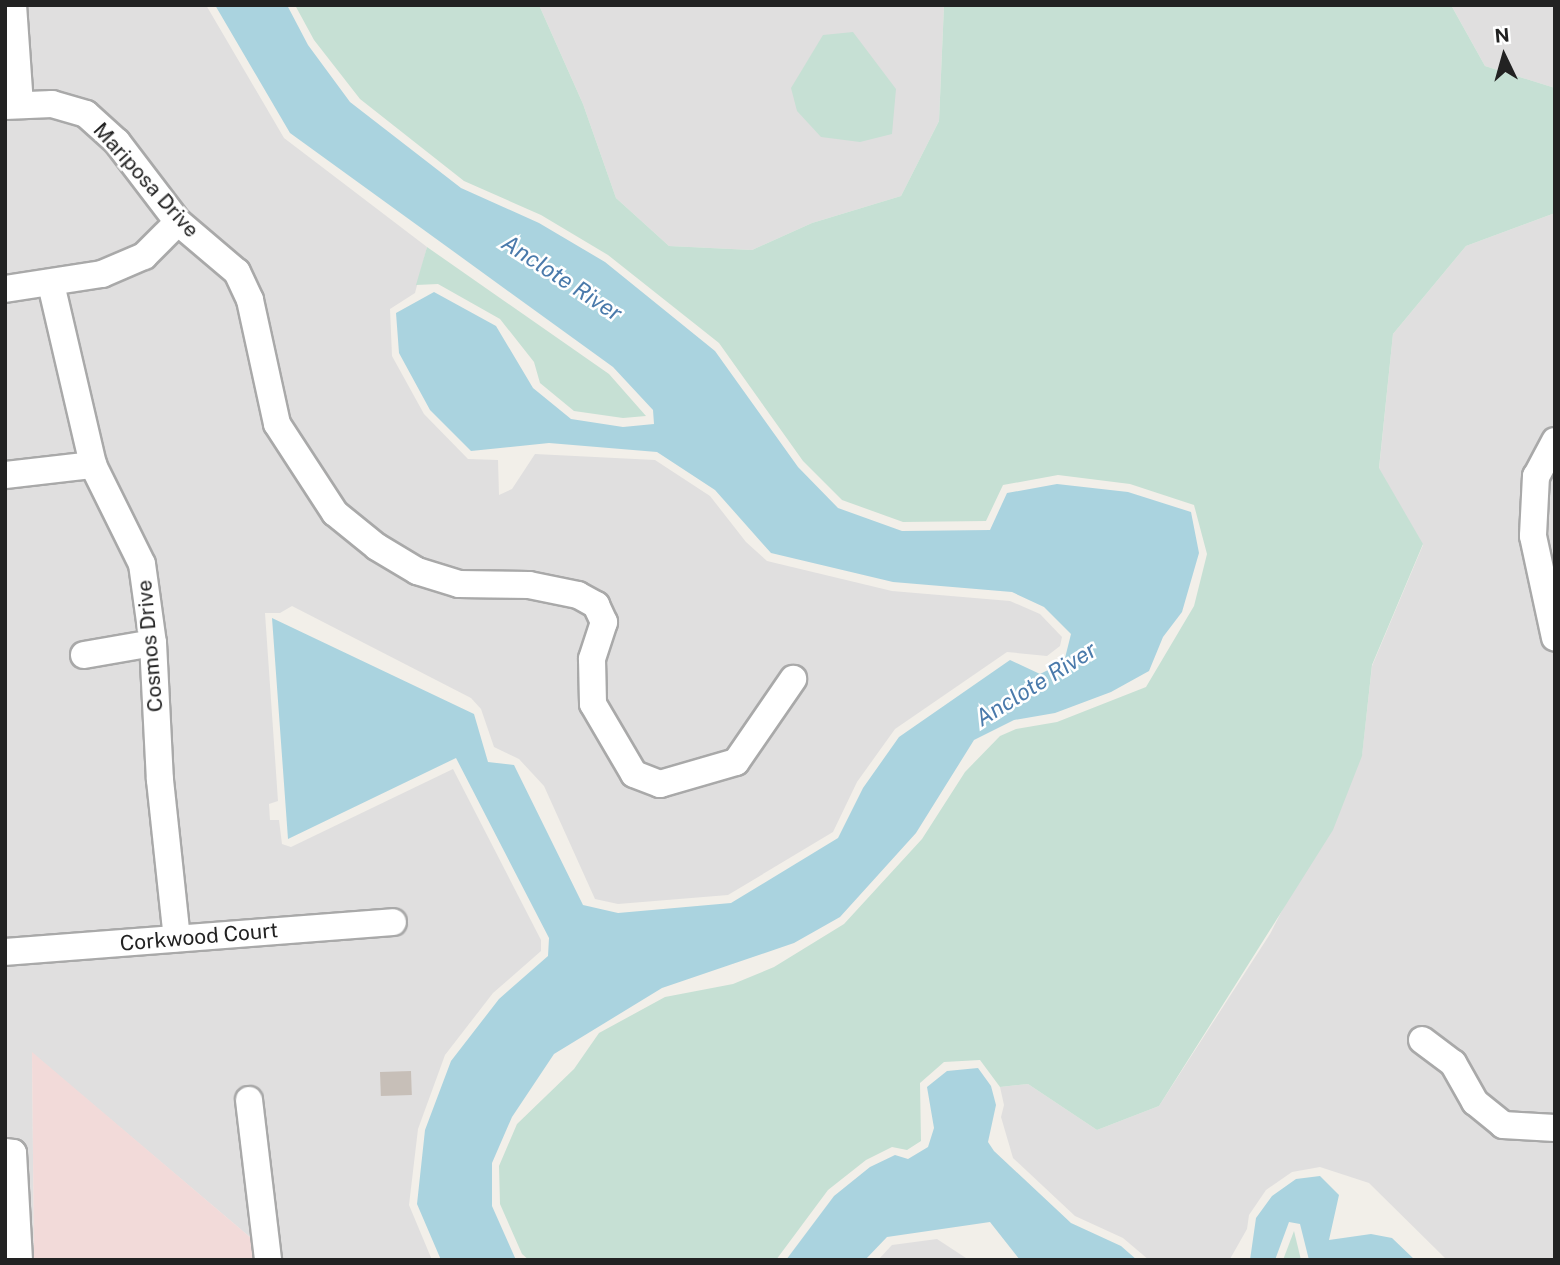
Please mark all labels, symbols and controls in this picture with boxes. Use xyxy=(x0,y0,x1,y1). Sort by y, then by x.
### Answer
north arrow xyxy=(1469,21,1539,91)
text: N xyxy=(1494,23,1511,47)
street label: Mariposa Drive xyxy=(88,117,204,243)
water label: Anclote River xyxy=(497,229,627,327)
street label: Cosmos Drive xyxy=(132,579,168,713)
water label: Anclote River xyxy=(970,636,1102,732)
street label: Corkwood Court xyxy=(119,918,279,956)

